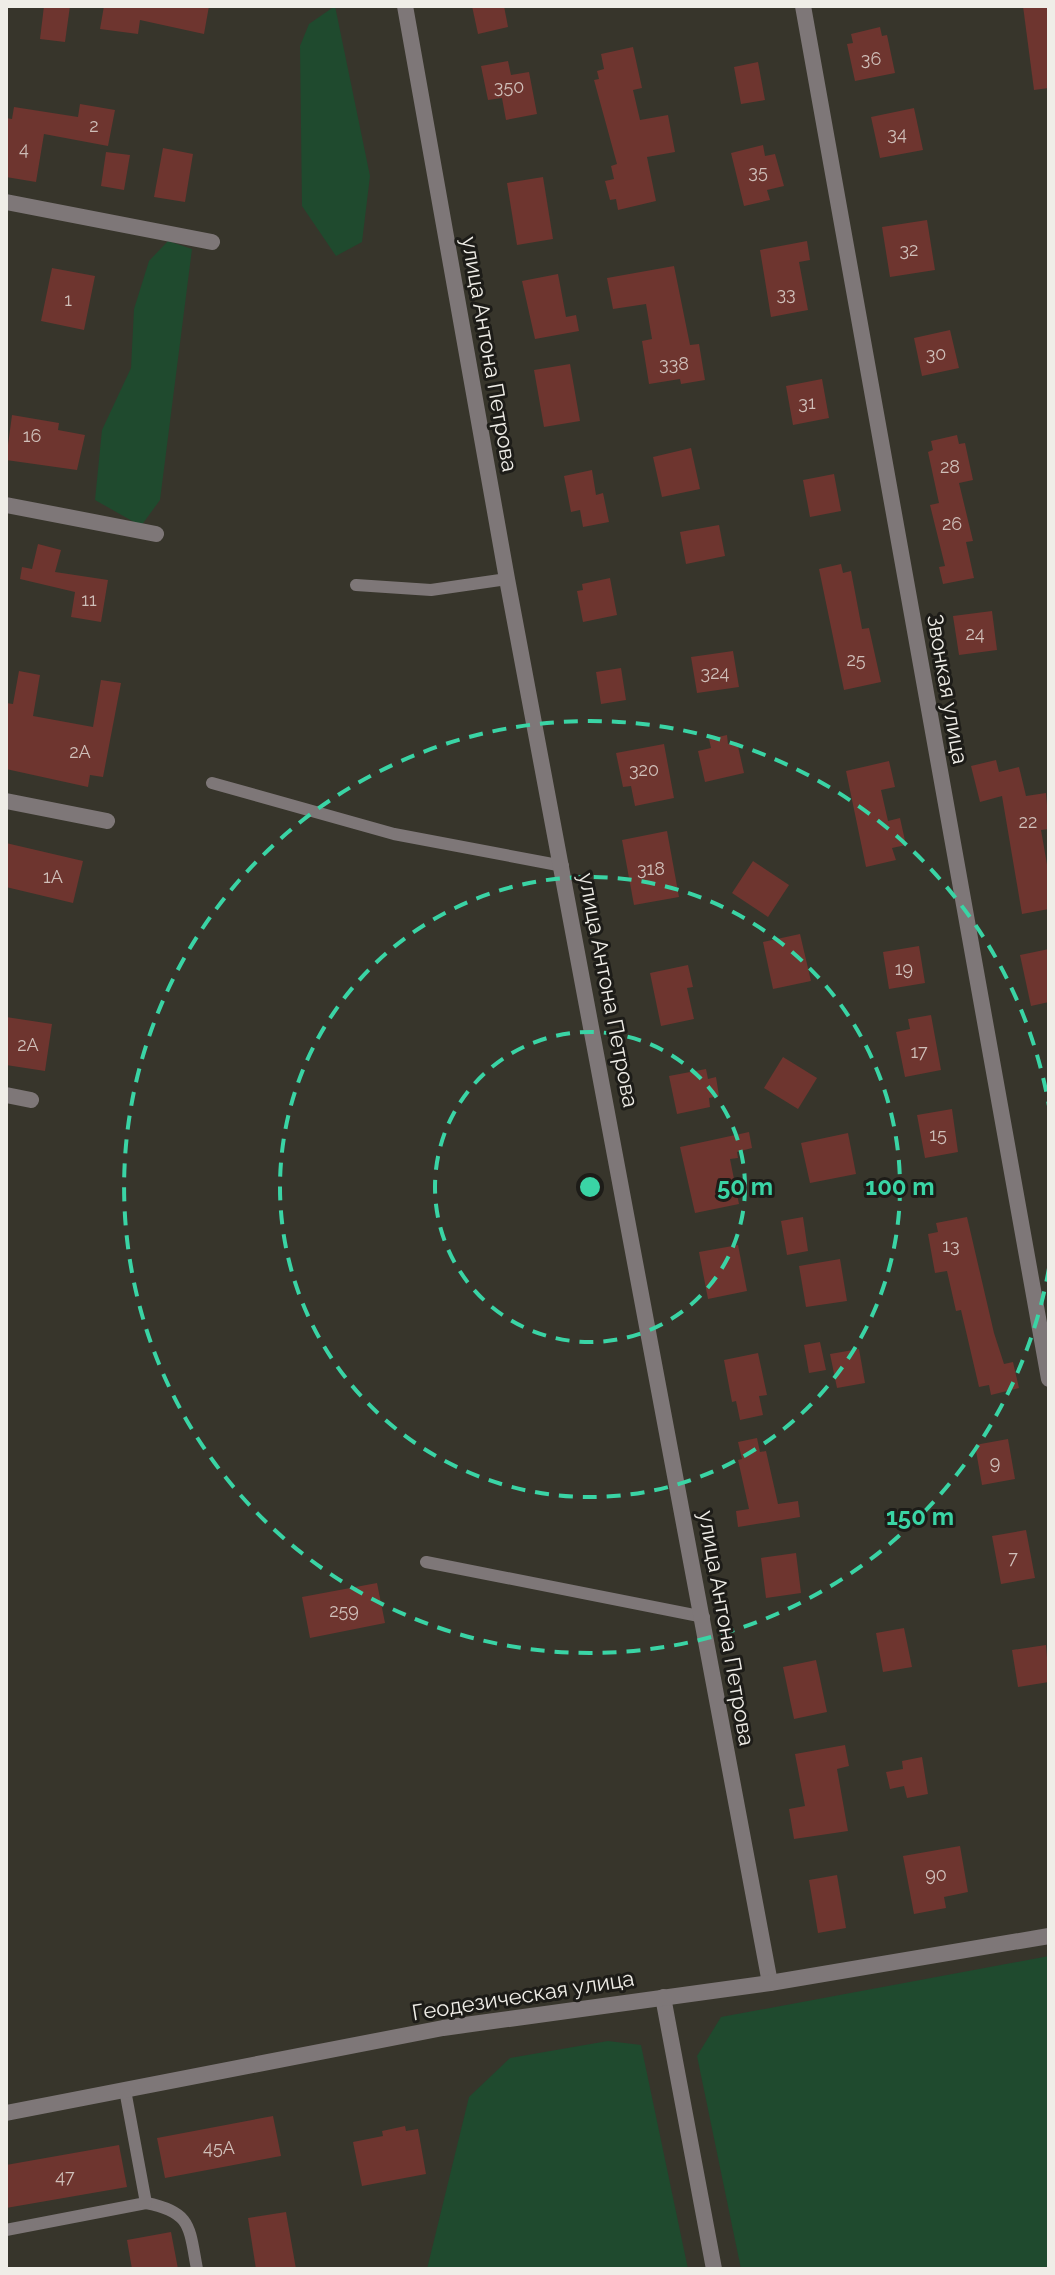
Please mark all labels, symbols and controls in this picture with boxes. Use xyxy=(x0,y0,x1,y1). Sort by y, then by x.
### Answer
house number: 36 xyxy=(861,48,881,69)
house number: 350 xyxy=(494,76,524,97)
house number: 2 xyxy=(89,115,99,136)
house number: 34 xyxy=(887,123,907,144)
house number: 4 xyxy=(19,138,29,159)
house number: 35 xyxy=(748,161,768,182)
street label: улица Антона Петрова xyxy=(456,234,524,474)
house number: 32 xyxy=(900,239,919,260)
house number: 33 xyxy=(776,283,796,304)
house number: 1 xyxy=(64,289,72,310)
house number: 30 xyxy=(926,343,946,364)
house number: 338 xyxy=(659,353,689,374)
house number: 31 xyxy=(798,392,816,413)
house number: 16 xyxy=(23,425,41,446)
house number: 28 xyxy=(940,456,960,477)
house number: 26 xyxy=(942,513,962,534)
house number: 11 xyxy=(81,589,97,610)
street label: Звонкая улица xyxy=(922,612,974,766)
house number: 24 xyxy=(965,623,985,644)
house number: 25 xyxy=(846,649,866,670)
house number: 324 xyxy=(701,662,730,683)
house number: 2А xyxy=(69,741,91,762)
house number: 320 xyxy=(629,759,659,780)
house number: 22 xyxy=(1019,811,1037,832)
house number: 318 xyxy=(637,858,665,879)
house number: 1А xyxy=(43,866,63,887)
street label: улица Антона Петрова xyxy=(573,870,645,1110)
house number: 19 xyxy=(895,958,913,979)
house number: 2А xyxy=(17,1034,39,1055)
house number: 17 xyxy=(910,1041,928,1062)
house number: 15 xyxy=(929,1124,947,1145)
text: 50 m xyxy=(717,1172,773,1201)
text: 100 m xyxy=(865,1172,935,1201)
centre of rings xyxy=(576,1173,604,1201)
house number: 13 xyxy=(942,1235,960,1256)
house number: 9 xyxy=(990,1452,1000,1473)
text: 150 m xyxy=(886,1502,954,1531)
street label: улица Антона Петрова xyxy=(693,1508,761,1748)
house number: 7 xyxy=(1008,1547,1018,1568)
house number: 259 xyxy=(329,1600,359,1621)
house number: 90 xyxy=(925,1864,947,1885)
street label: Геодезическая улица xyxy=(410,1965,636,2025)
house number: 45А xyxy=(203,2137,235,2158)
house number: 47 xyxy=(55,2166,75,2187)

